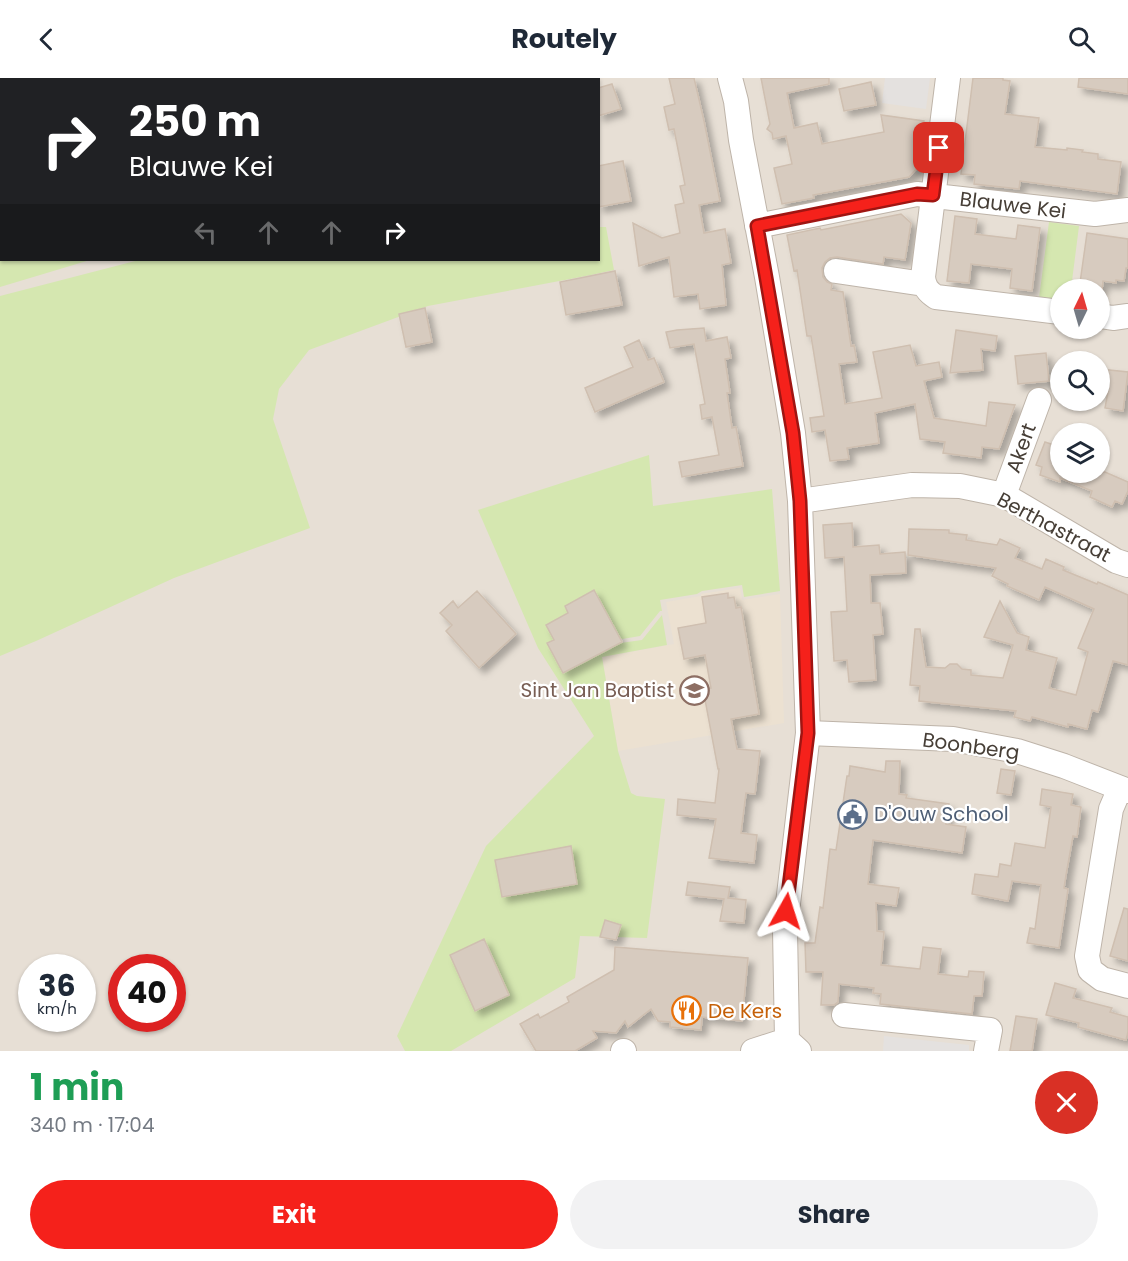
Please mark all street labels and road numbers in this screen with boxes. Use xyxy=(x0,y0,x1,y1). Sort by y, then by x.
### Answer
street label: Blauwe Kei xyxy=(958,185,1068,225)
street label: Akert xyxy=(999,419,1043,477)
street label: Berthastraat xyxy=(992,485,1116,569)
street label: Boonberg xyxy=(921,725,1021,767)

